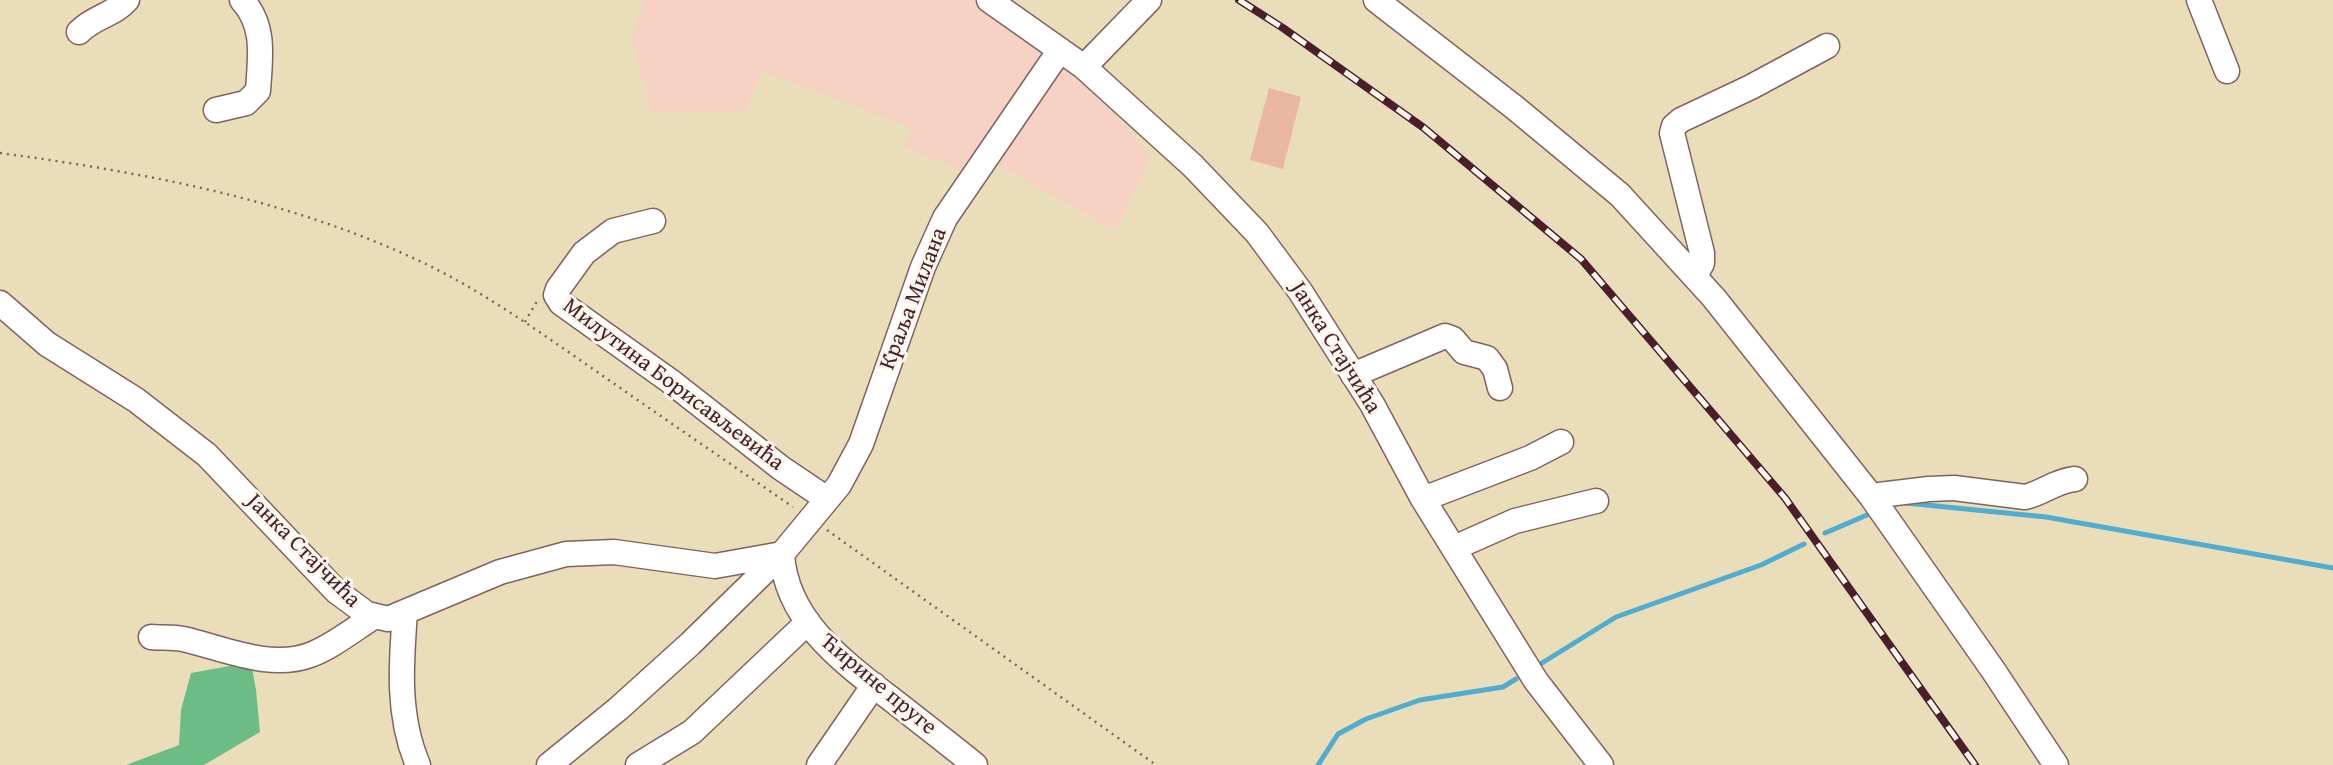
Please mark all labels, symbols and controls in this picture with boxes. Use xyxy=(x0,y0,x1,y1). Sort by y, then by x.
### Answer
street label: Краља Милана xyxy=(874,224,954,374)
street label: Јанка Стајчића xyxy=(1284,277,1386,419)
street label: Милутина Борисављевића xyxy=(557,293,789,477)
street label: Јанка Стајчића xyxy=(240,488,366,614)
street label: Ћирине пруге xyxy=(814,628,942,742)

